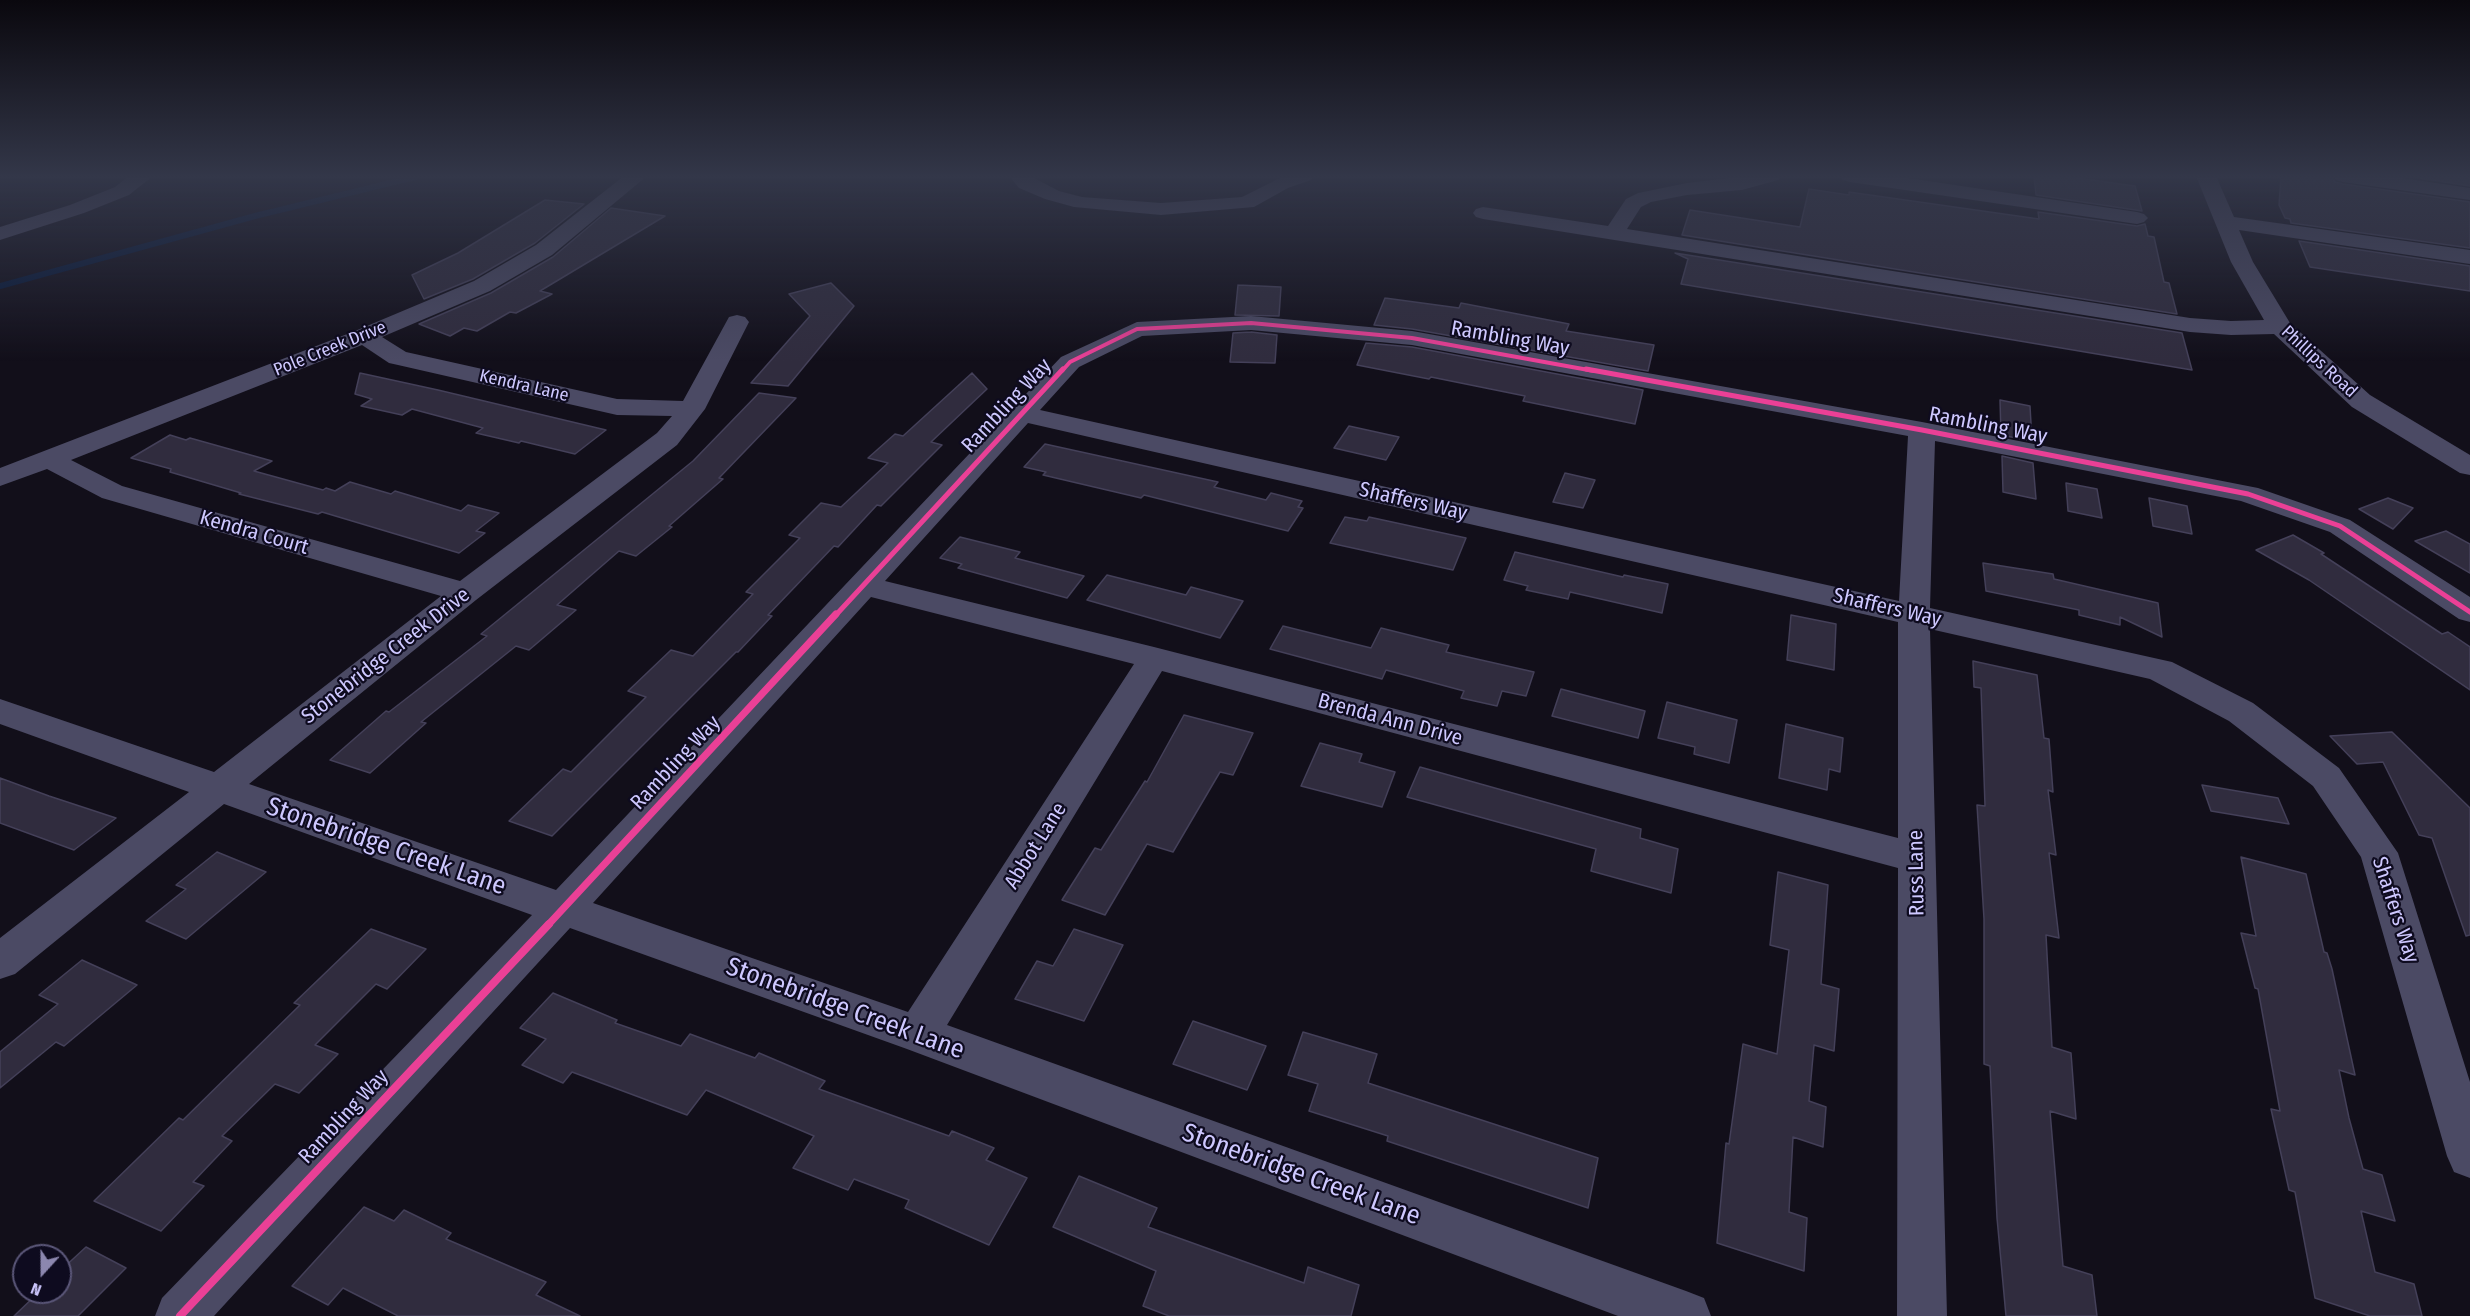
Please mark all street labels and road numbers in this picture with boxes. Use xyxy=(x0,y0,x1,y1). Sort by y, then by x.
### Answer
street label: Rambling Way xyxy=(1449,316,1571,362)
street label: Pole Creek Drive xyxy=(271,317,389,381)
street label: Phillips Road xyxy=(2277,321,2361,403)
street label: Rambling Way xyxy=(957,354,1057,458)
street label: Kendra Lane xyxy=(477,365,571,407)
street label: Rambling Way xyxy=(1927,402,2049,450)
street label: Shaffers Way xyxy=(1356,477,1470,527)
street label: Kendra Court xyxy=(197,505,311,561)
street label: Stonebridge Creek Drive xyxy=(297,583,475,729)
street label: Shaffers Way xyxy=(1830,583,1944,633)
street label: Brenda Ann Drive xyxy=(1315,689,1465,751)
street label: Rambling Way xyxy=(626,711,726,815)
street label: Stonebridge Creek Lane xyxy=(262,791,510,903)
street label: Abbot Lane xyxy=(1000,798,1072,894)
street label: Russ Lane xyxy=(1904,830,1930,916)
street label: Shaffers Way xyxy=(2366,854,2424,966)
street label: Stonebridge Creek Lane xyxy=(722,951,968,1067)
street label: Rambling Way xyxy=(294,1065,394,1169)
street label: Stonebridge Creek Lane xyxy=(1178,1117,1424,1233)

